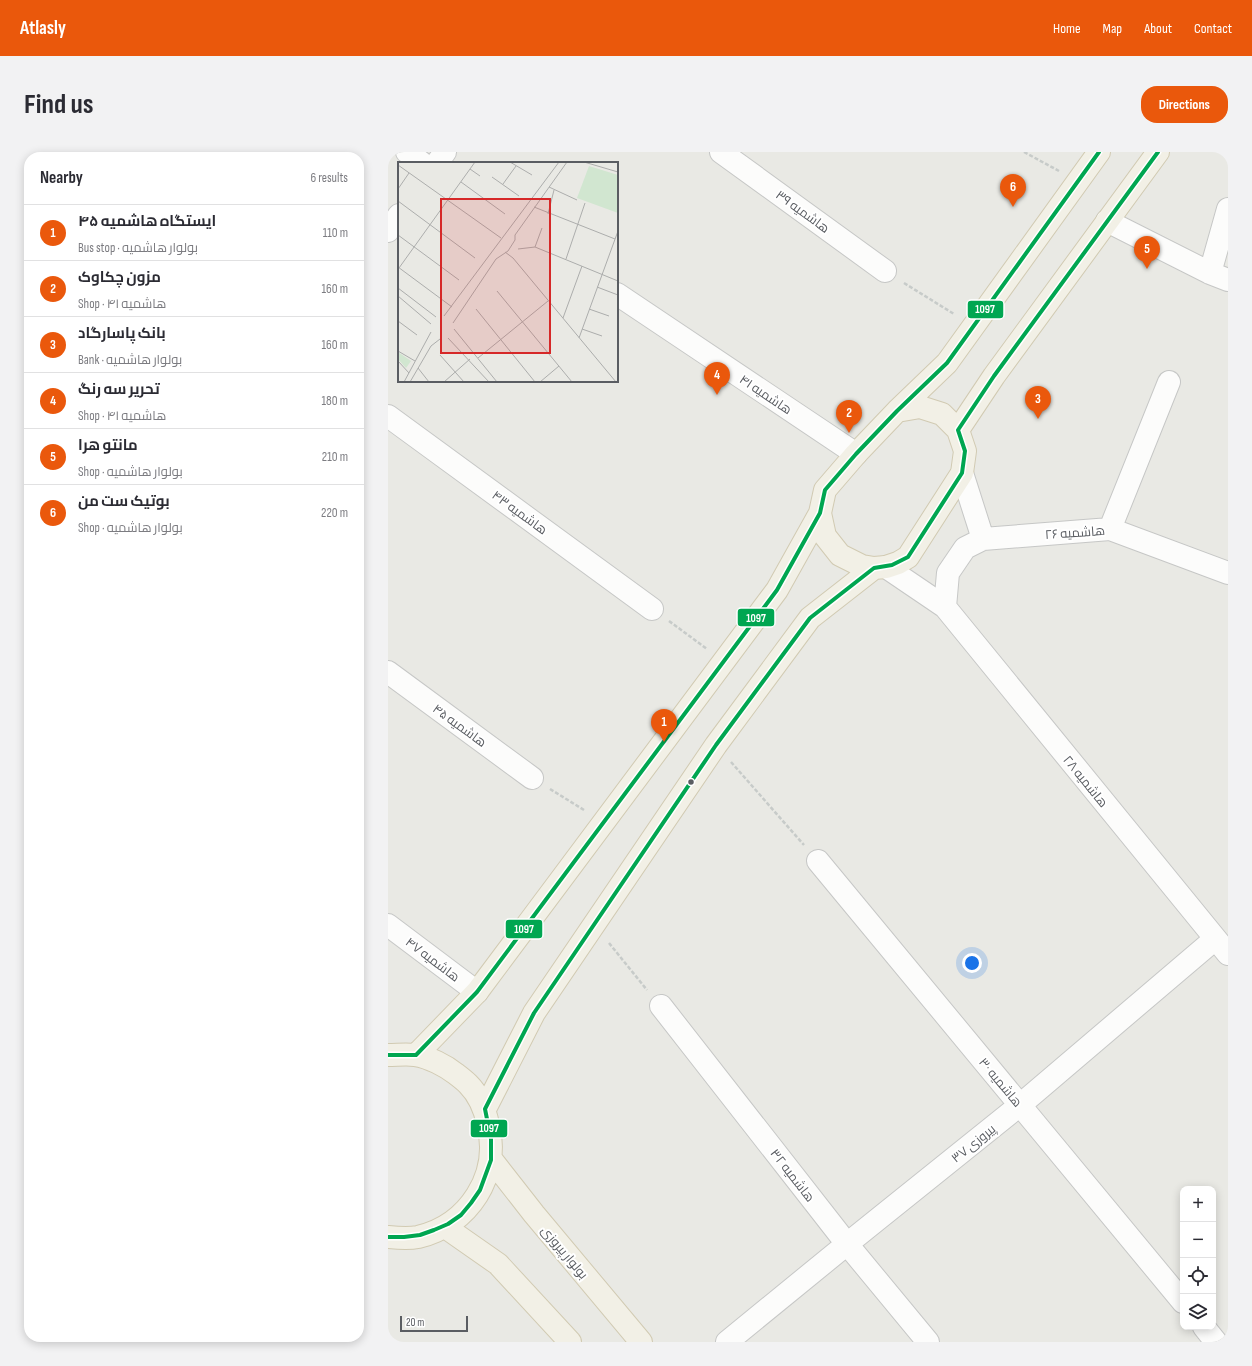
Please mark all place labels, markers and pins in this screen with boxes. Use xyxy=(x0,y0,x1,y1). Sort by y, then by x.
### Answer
pin: 6 xyxy=(1000,174,1026,207)
pin: 5 xyxy=(1134,236,1160,269)
pin: 4 xyxy=(704,362,730,395)
pin: 3 xyxy=(1025,386,1051,419)
pin: 2 xyxy=(836,400,862,433)
pin: 1 xyxy=(651,709,677,742)
unlabelled marker xyxy=(686,777,696,787)

